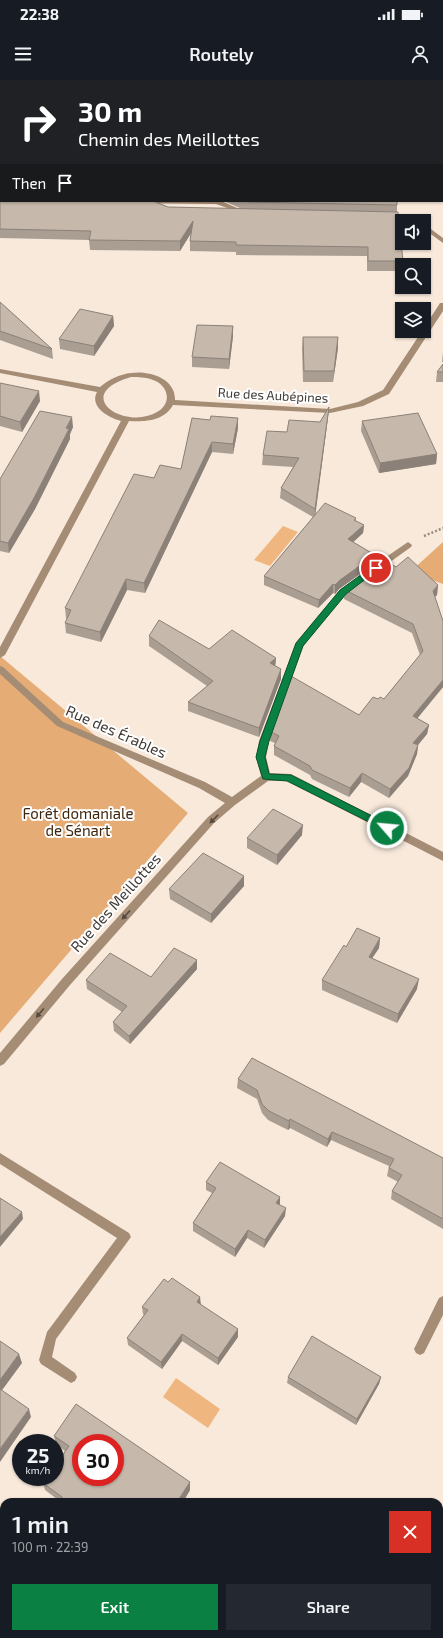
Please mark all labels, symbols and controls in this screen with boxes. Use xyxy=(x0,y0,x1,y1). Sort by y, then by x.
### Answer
text: 22:38 xyxy=(20,5,59,23)
icon: menu xyxy=(12,43,34,65)
text: Routely xyxy=(189,43,254,65)
icon: person xyxy=(409,43,431,65)
text: 30 m xyxy=(78,94,142,128)
icon: right xyxy=(12,96,64,148)
text: Chemin des Meillottes xyxy=(78,128,260,150)
icon: arrive xyxy=(54,172,76,194)
text: Then xyxy=(12,174,46,192)
map controls xyxy=(395,214,431,338)
button: sound xyxy=(395,214,431,250)
button: search xyxy=(395,258,431,294)
button: layers xyxy=(395,302,431,338)
street label: Rue des Aubépines xyxy=(217,384,329,406)
pin xyxy=(359,551,393,585)
icon: arrive xyxy=(365,557,387,579)
street label: Rue des Érables xyxy=(63,701,169,761)
park label: Forêt domaniale de Sénart xyxy=(23,804,133,839)
position arrow xyxy=(366,807,408,849)
one-way arrow xyxy=(209,814,219,824)
street label: Rue des Meillottes xyxy=(66,849,164,955)
one-way arrow xyxy=(122,910,131,920)
one-way arrow xyxy=(36,1007,45,1018)
speed limit sign: 30 xyxy=(72,1434,124,1486)
text: 25 xyxy=(27,1443,49,1467)
text: km/h xyxy=(26,1464,50,1476)
text: 1 min xyxy=(12,1509,69,1538)
button: close xyxy=(389,1511,431,1553)
text: 100 m · 22:39 xyxy=(12,1539,88,1555)
button: Exit xyxy=(12,1584,218,1630)
button: Share xyxy=(226,1584,431,1630)

